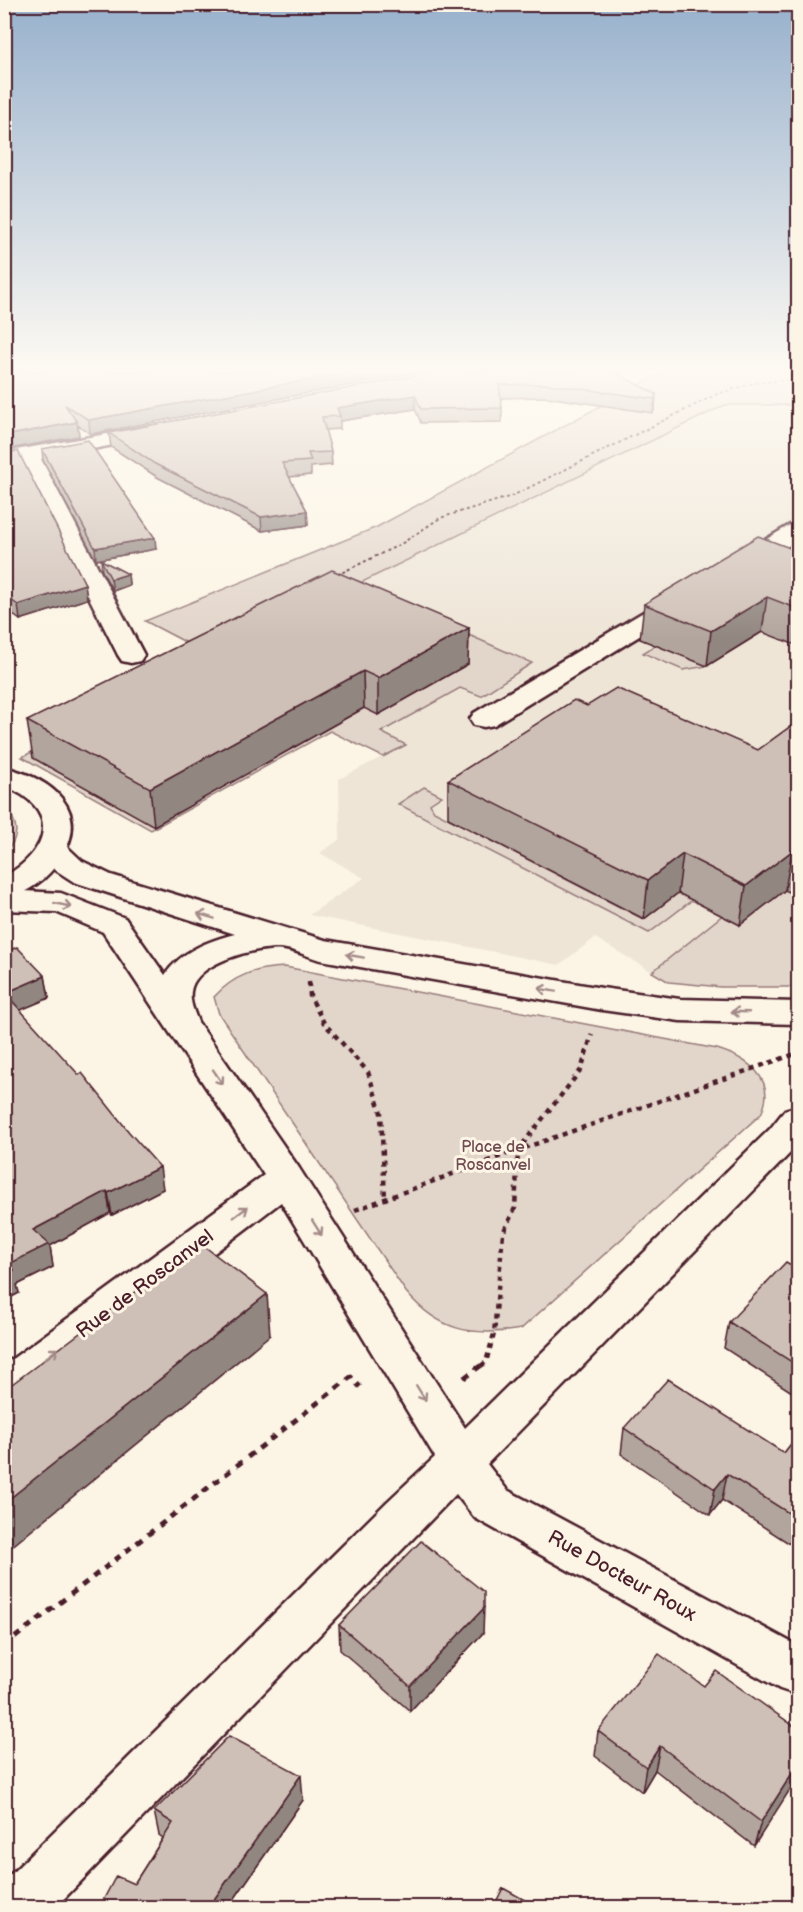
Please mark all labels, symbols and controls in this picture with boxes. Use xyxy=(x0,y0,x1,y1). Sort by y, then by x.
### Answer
one-way arrow xyxy=(53,900,72,912)
one-way arrow xyxy=(197,910,216,921)
one-way arrow xyxy=(345,950,365,961)
one-way arrow xyxy=(537,984,557,995)
one-way arrow xyxy=(731,1007,751,1018)
one-way arrow xyxy=(212,1069,224,1085)
park label: Place de Roscanvel xyxy=(455,1138,531,1175)
one-way arrow xyxy=(233,1206,249,1219)
one-way arrow xyxy=(312,1219,324,1236)
street label: Rue de Roscanvel xyxy=(72,1225,218,1343)
one-way arrow xyxy=(43,1348,59,1361)
one-way arrow xyxy=(415,1384,427,1401)
street label: Rue Docteur Roux xyxy=(544,1525,701,1627)

